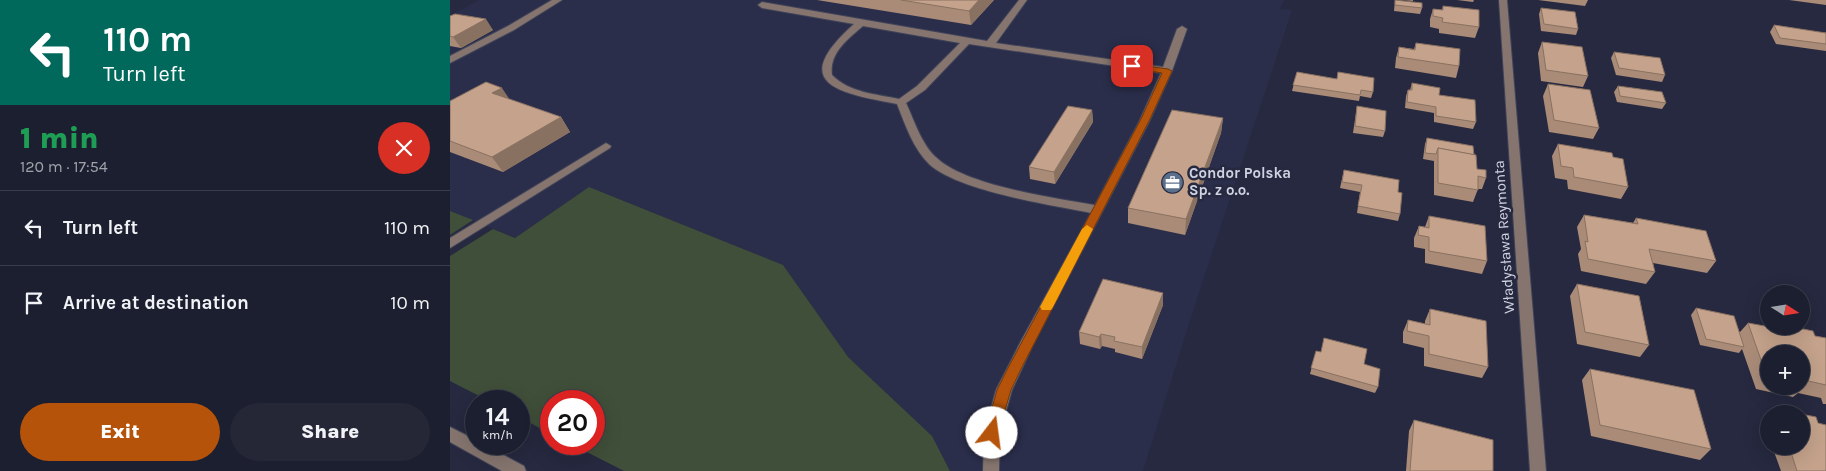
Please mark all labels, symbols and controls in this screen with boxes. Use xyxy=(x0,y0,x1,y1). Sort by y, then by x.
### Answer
text: 110 m xyxy=(103,19,192,60)
icon: left xyxy=(20,20,85,85)
pin xyxy=(1111,45,1153,87)
icon: arrive xyxy=(1118,52,1146,80)
text: Turn left xyxy=(103,61,186,87)
text: 1 min xyxy=(20,120,99,156)
button: close xyxy=(378,122,430,174)
text: 120 m · 17:54 xyxy=(20,157,108,176)
street label: Władysława Reymonta xyxy=(1490,160,1518,314)
place label: Condor Polska Sp. z o.o. xyxy=(1189,164,1291,199)
office icon: Condor Polska Sp. z o.o. xyxy=(1161,170,1185,194)
icon: left xyxy=(20,214,48,242)
text: Turn left xyxy=(63,217,138,239)
text: 110 m xyxy=(384,217,430,239)
north arrow xyxy=(1760,285,1810,335)
map controls xyxy=(1760,285,1810,455)
icon: arrive xyxy=(20,289,48,317)
text: Arrive at destination xyxy=(63,292,249,314)
text: 10 m xyxy=(390,292,430,314)
button: + xyxy=(1760,345,1810,395)
speed limit sign: 20 xyxy=(540,390,605,455)
text: 14 xyxy=(486,402,509,431)
button: Exit xyxy=(20,403,220,461)
button: Share xyxy=(230,403,430,461)
button: − xyxy=(1760,405,1810,455)
position arrow xyxy=(965,406,1017,458)
text: km/h xyxy=(482,428,513,442)

